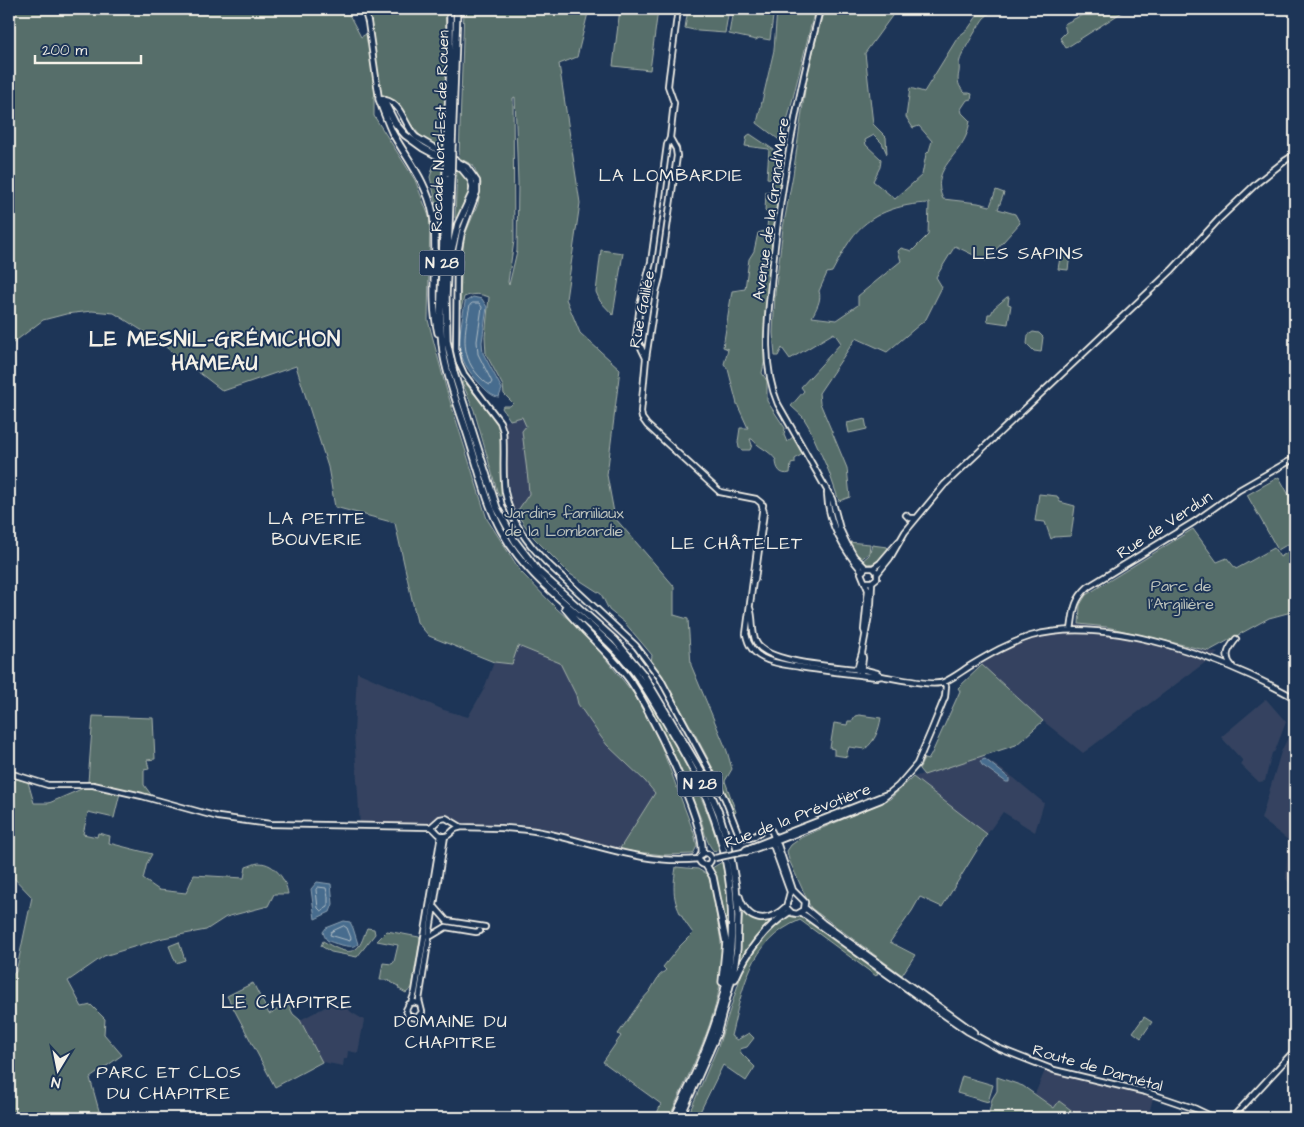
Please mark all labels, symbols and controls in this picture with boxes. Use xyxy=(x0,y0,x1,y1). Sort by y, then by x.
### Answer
street label: Rocade Nord-Est de Rouen xyxy=(425,30,455,232)
scale bar xyxy=(35,32,141,64)
text: 200 m xyxy=(42,40,88,61)
street label: Avenue de la Grand'Mare xyxy=(747,116,795,302)
district label: LA LOMBARDIE xyxy=(599,163,743,188)
district label: LES SAPINS xyxy=(972,241,1084,266)
road number: N 28 xyxy=(420,250,464,276)
street label: Rue Galilée xyxy=(624,268,660,350)
district label: LE MESNIL-GRÉMICHON HAMEAU xyxy=(89,325,341,378)
street label: Rue de Verdun xyxy=(1113,486,1217,564)
park label: Jardins familiaux de la Lombardie xyxy=(504,502,624,542)
district label: LA PETITE BOUVERIE xyxy=(268,506,366,552)
district label: LE CHÂTELET xyxy=(671,531,803,556)
park label: Parc de l'Argilière xyxy=(1148,575,1214,616)
road number: N 28 xyxy=(678,772,722,796)
street label: Rue de la Prévotière xyxy=(721,778,874,854)
district label: LE CHAPITRE xyxy=(221,989,353,1016)
district label: DOMAINE DU CHAPITRE xyxy=(394,1009,508,1055)
street label: Route de Darnétal xyxy=(1030,1039,1165,1097)
north arrow xyxy=(32,1044,82,1094)
district label: PARC ET CLOS DU CHAPITRE xyxy=(96,1060,242,1106)
text: N xyxy=(50,1071,62,1092)

